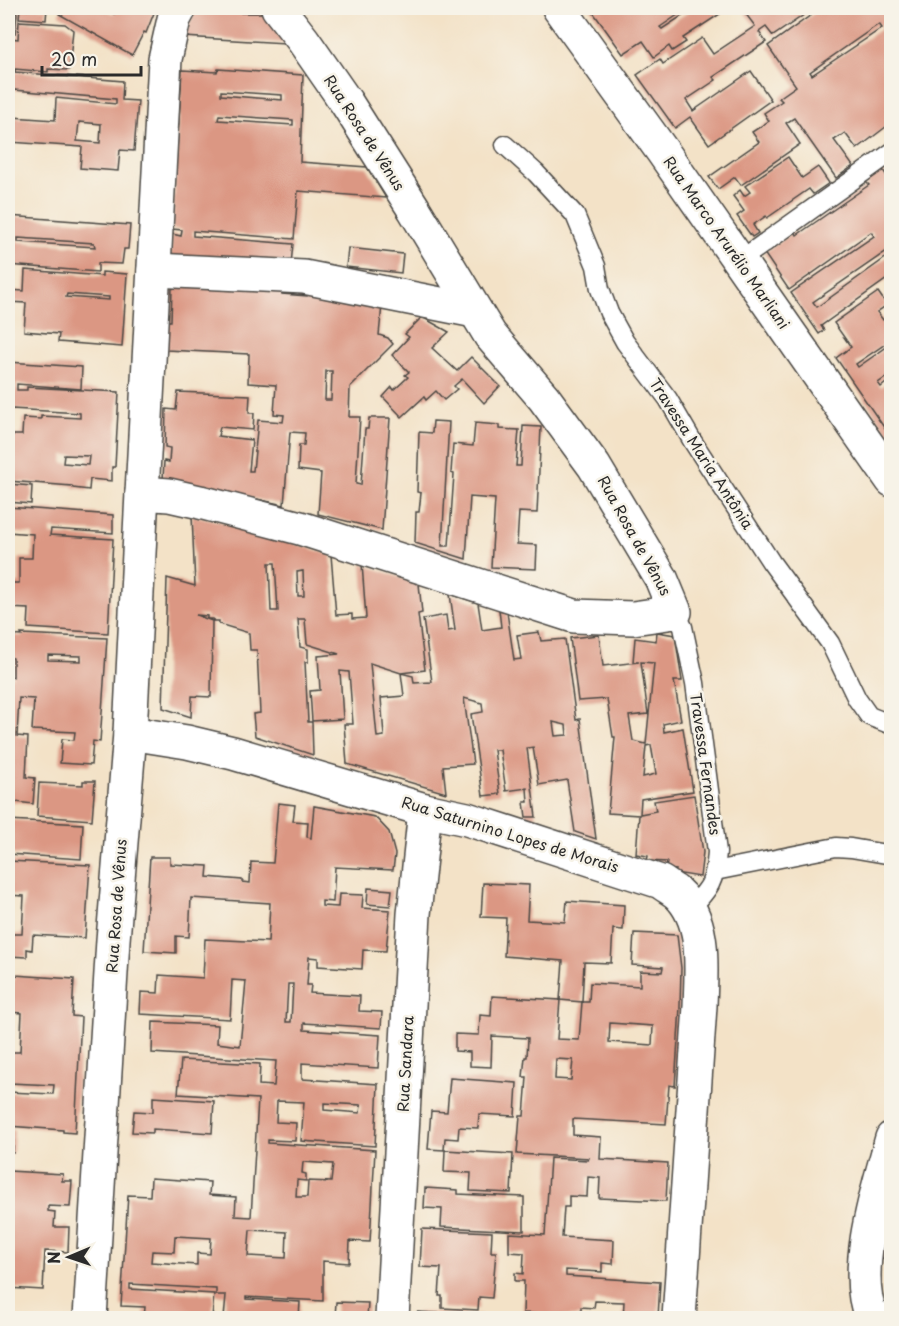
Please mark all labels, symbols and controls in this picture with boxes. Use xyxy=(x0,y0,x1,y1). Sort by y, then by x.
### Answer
scale bar xyxy=(42,39,141,77)
text: 20 m xyxy=(51,45,97,72)
street label: Rua Rosa de Vênus xyxy=(319,70,411,195)
street label: Rua Marco Arurélio Marliani xyxy=(659,151,796,333)
street label: Travessa Maria Antônia xyxy=(645,373,760,534)
street label: Rua Rosa de Vênus xyxy=(593,471,678,600)
street label: Travessa Fernandes xyxy=(685,691,728,837)
street label: Rua Saturnino Lopes de Morais xyxy=(399,790,622,878)
street label: Rua Rosa de Vênus xyxy=(99,838,132,974)
street label: Rua Sandara xyxy=(390,1015,419,1113)
north arrow xyxy=(39,1227,99,1287)
text: N xyxy=(41,1251,65,1264)

